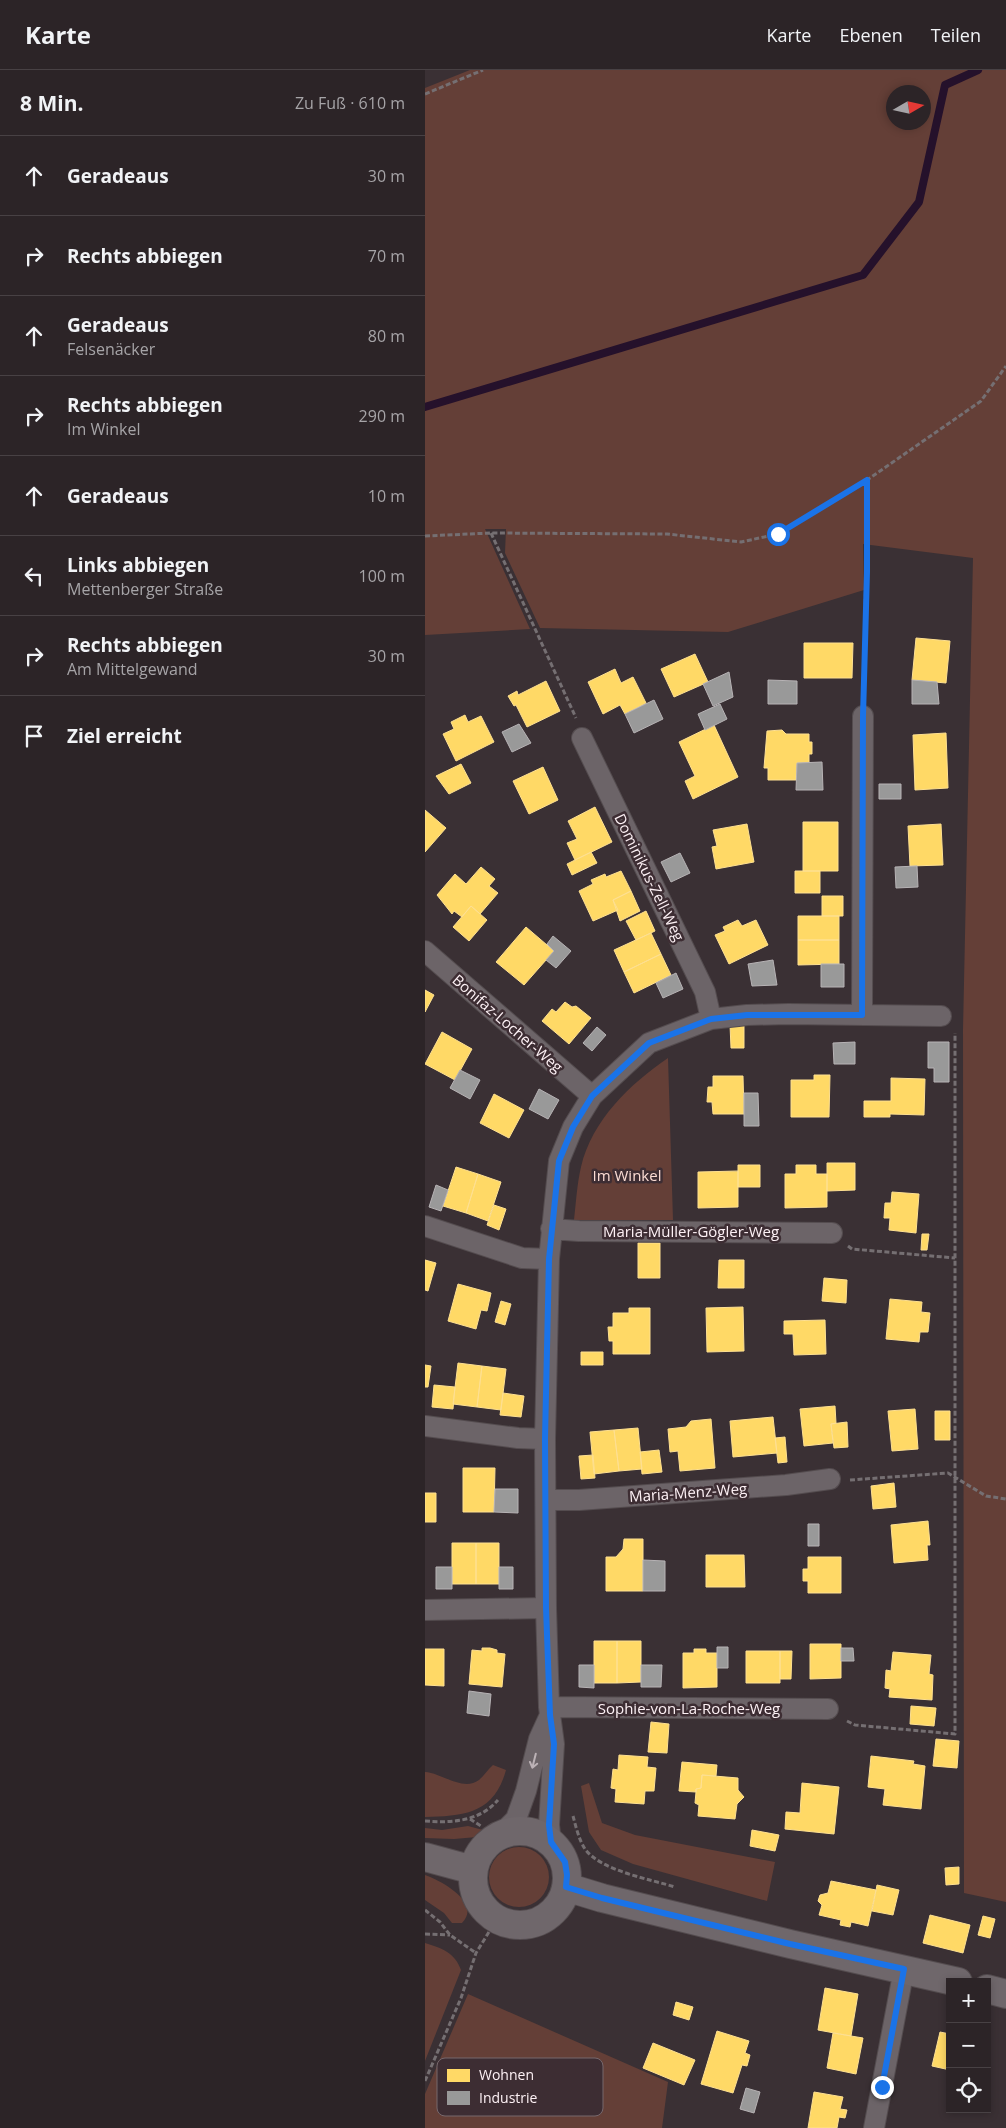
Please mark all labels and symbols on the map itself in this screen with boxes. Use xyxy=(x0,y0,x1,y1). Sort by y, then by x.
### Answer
north arrow xyxy=(886,85,931,130)
route start xyxy=(767,523,790,546)
street label: Dominikus-Zell-Weg xyxy=(610,810,690,944)
street label: Bonifaz-Locher-Weg xyxy=(449,970,567,1076)
park label: Im Winkel xyxy=(593,1165,661,1185)
street label: Maria-Müller-Gögler-Weg xyxy=(603,1221,779,1241)
street label: Maria-Menz-Weg xyxy=(628,1478,748,1506)
street label: Sophie-von-La-Roche-Weg xyxy=(598,1698,780,1718)
one-way arrow xyxy=(529,1753,538,1769)
legend xyxy=(437,2058,603,2116)
text: Wohnen xyxy=(479,2065,534,2084)
route end xyxy=(871,2076,894,2099)
text: Industrie xyxy=(479,2088,538,2107)

